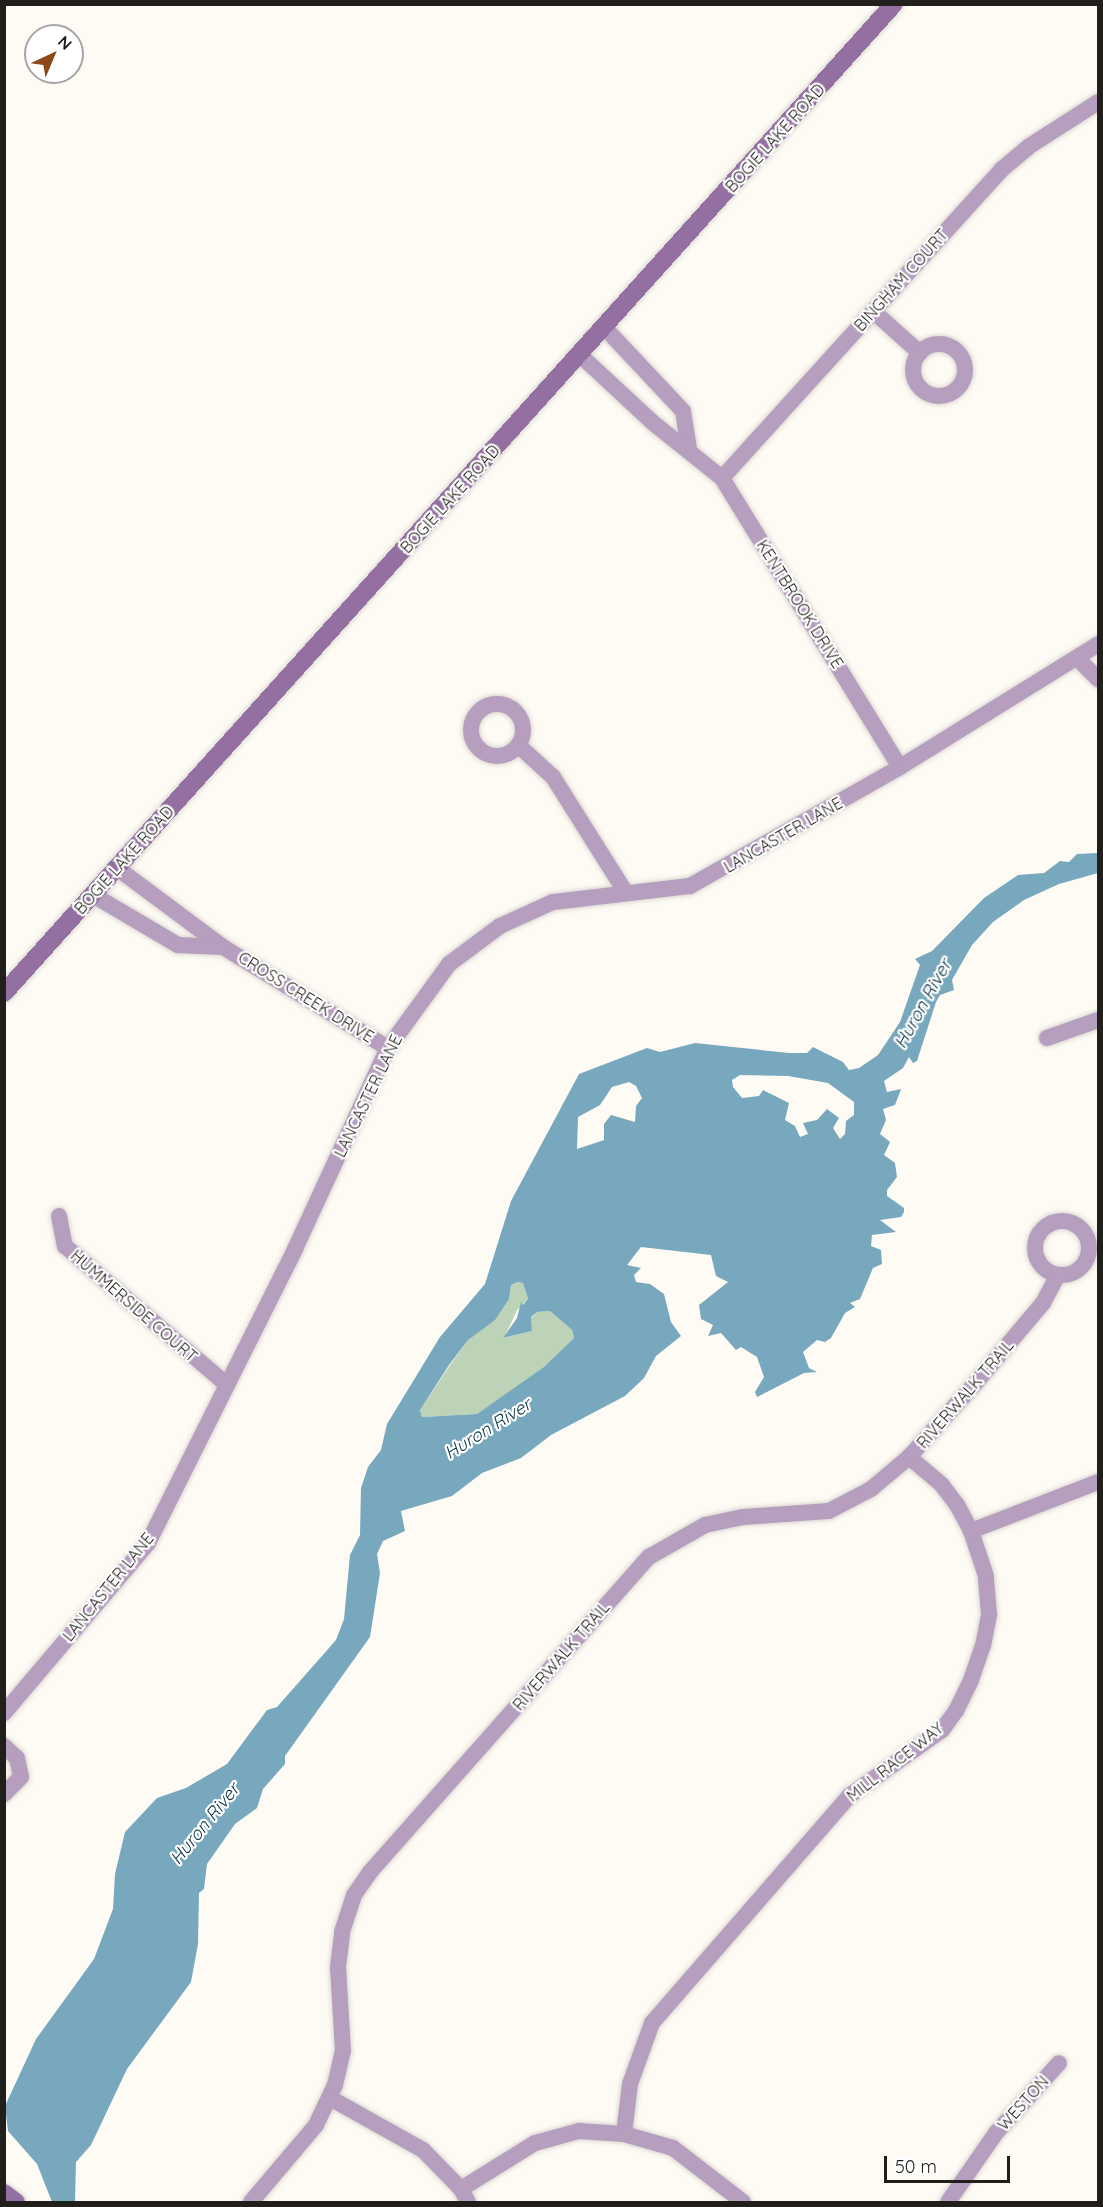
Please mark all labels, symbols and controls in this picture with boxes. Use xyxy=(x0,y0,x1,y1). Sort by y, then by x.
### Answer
north arrow xyxy=(24,24,84,84)
text: N xyxy=(54,31,76,54)
street label: BOGIE LAKE ROAD xyxy=(721,80,829,196)
street label: BINGHAM COURT xyxy=(850,225,952,335)
street label: BOGIE LAKE ROAD xyxy=(396,441,504,557)
street label: KENTBROOK DRIVE xyxy=(753,536,847,672)
street label: LANCASTER LANE xyxy=(720,793,846,877)
street label: BOGIE LAKE ROAD xyxy=(70,802,178,918)
street label: CROSS CREEK DRIVE xyxy=(235,948,377,1046)
water label: Huron River xyxy=(890,956,956,1052)
street label: LANCASTER LANE xyxy=(330,1032,406,1160)
street label: HUMMERSIDE COURT xyxy=(67,1246,201,1366)
street label: RIVERWALK TRAIL xyxy=(913,1336,1017,1452)
water label: Huron River xyxy=(441,1394,535,1464)
street label: LANCASTER LANE xyxy=(58,1529,158,1645)
street label: RIVERWALK TRAIL xyxy=(509,1598,613,1714)
street label: MILL RACE WAY xyxy=(843,1718,947,1806)
water label: Huron River xyxy=(166,1779,244,1869)
street label: WESTON xyxy=(994,2072,1052,2134)
scale bar xyxy=(887,2144,1013,2182)
text: 50 m xyxy=(895,2155,937,2178)

